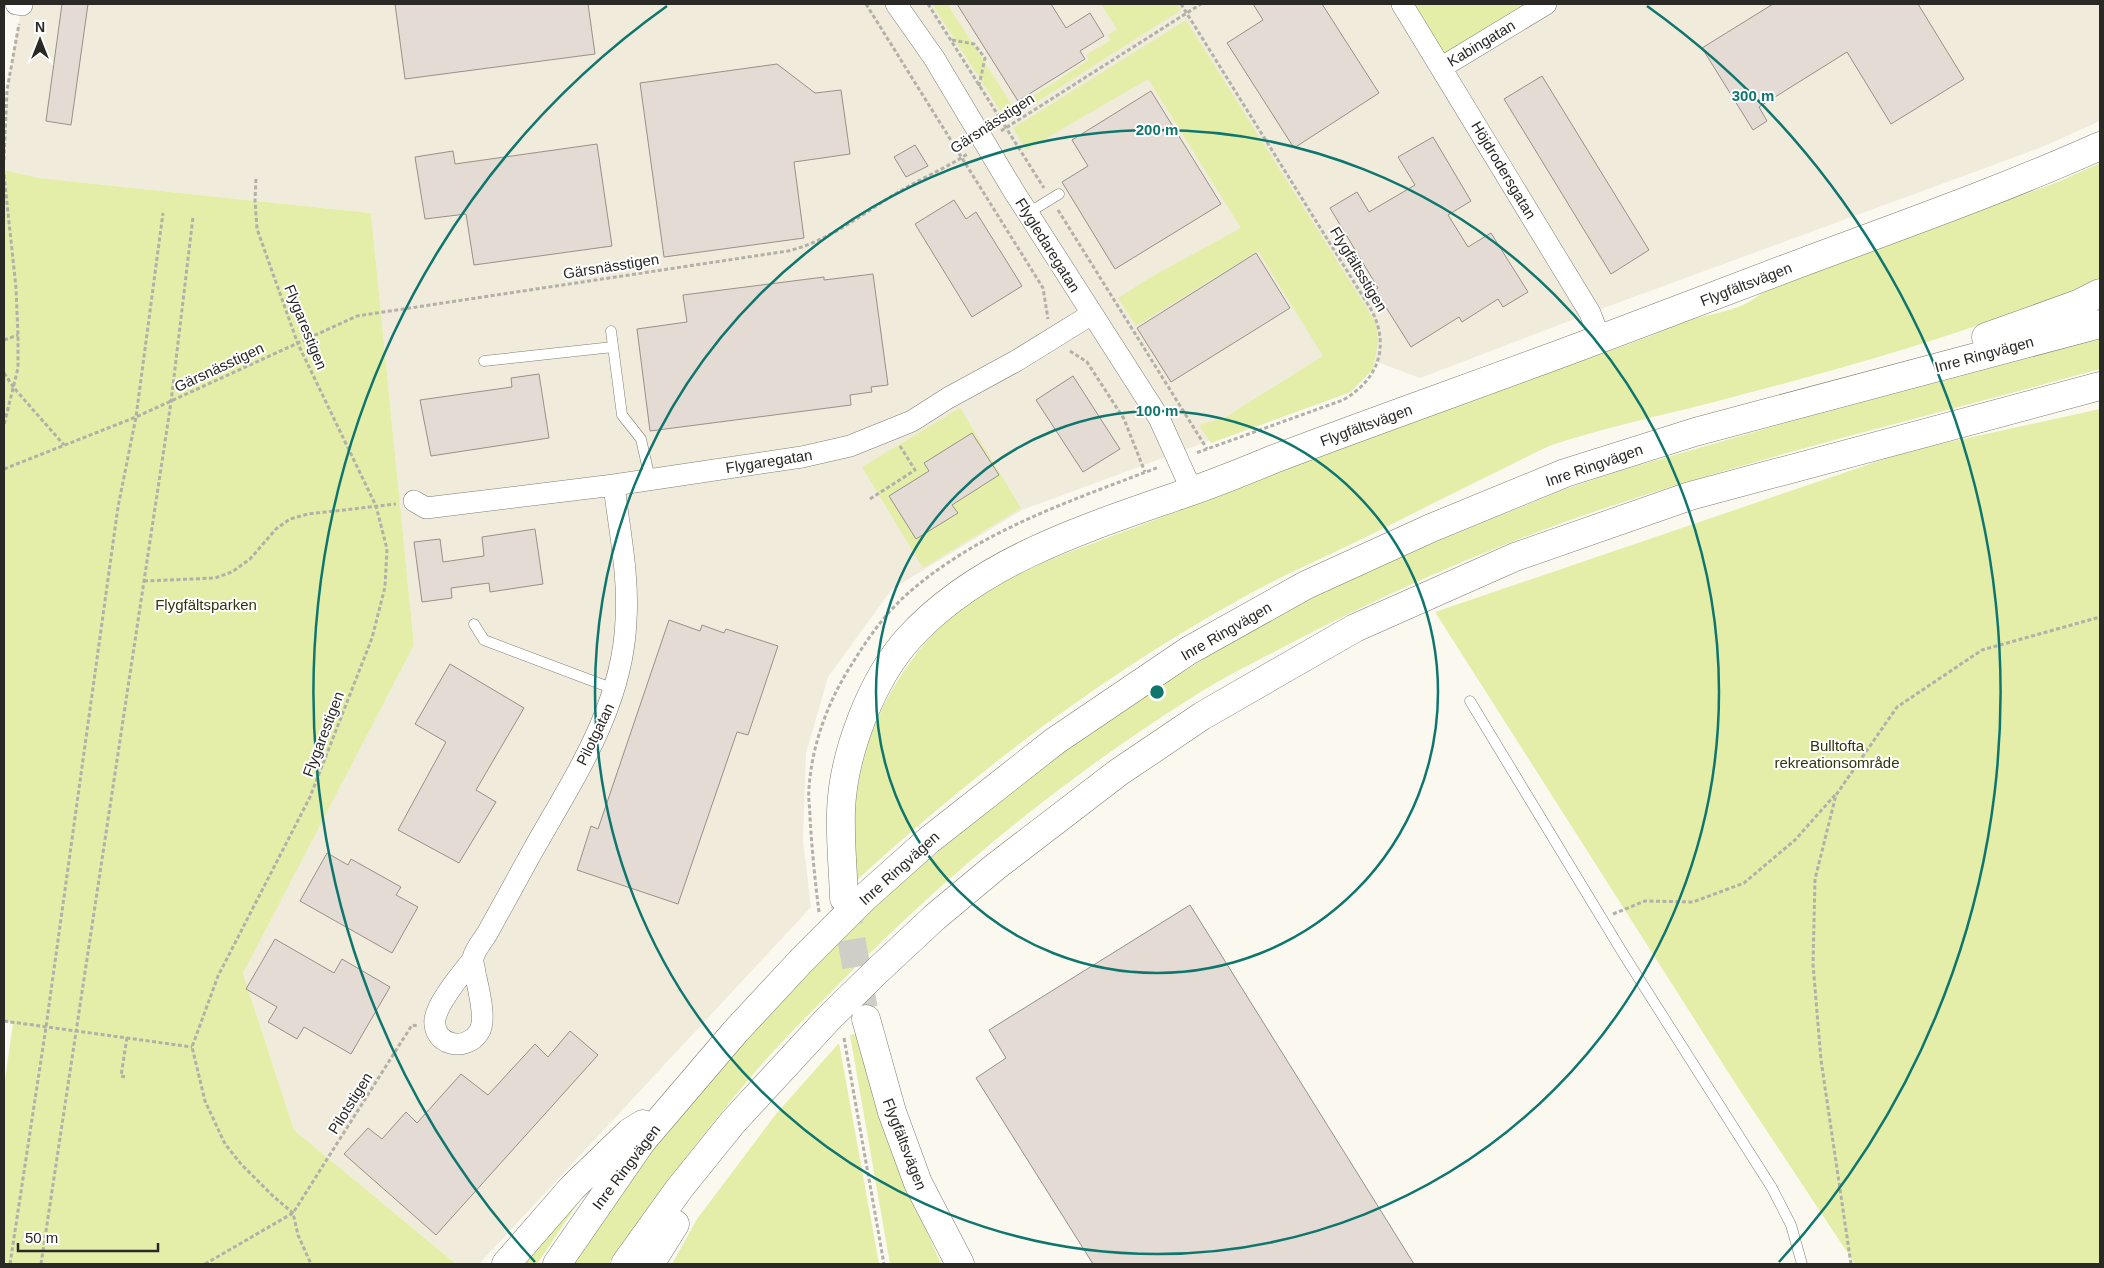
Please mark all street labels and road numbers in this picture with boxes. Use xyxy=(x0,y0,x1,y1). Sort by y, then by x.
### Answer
street label: Kabingatan xyxy=(1444,16,1518,70)
street label: Gärsnässtigen xyxy=(947,90,1037,156)
street label: Höjdrodersgatan xyxy=(1468,118,1540,222)
street label: Flygledaregatan xyxy=(1012,195,1084,295)
street label: Flygfältsstigen xyxy=(1327,224,1391,314)
street label: Gärsnässtigen xyxy=(562,250,660,282)
street label: Flygfältsvägen xyxy=(1698,259,1794,309)
street label: Flygarestigen xyxy=(281,282,331,372)
street label: Inre Ringvägen xyxy=(1933,333,2035,375)
street label: Gärsnässtigen xyxy=(172,339,266,395)
street label: Flygfältsvägen xyxy=(1318,400,1414,450)
street label: Inre Ringvägen xyxy=(1543,440,1645,490)
street label: Flygaregatan xyxy=(724,446,814,476)
street label: Inre Ringvägen xyxy=(1178,598,1274,664)
street label: Flygarestigen xyxy=(299,689,347,779)
street label: Pilotgatan xyxy=(573,700,617,768)
street label: Inre Ringvägen xyxy=(856,828,942,908)
street label: Pilotstigen xyxy=(324,1069,376,1137)
street label: Flygfältsvägen xyxy=(880,1096,930,1192)
street label: Inre Ringvägen xyxy=(589,1121,663,1213)

